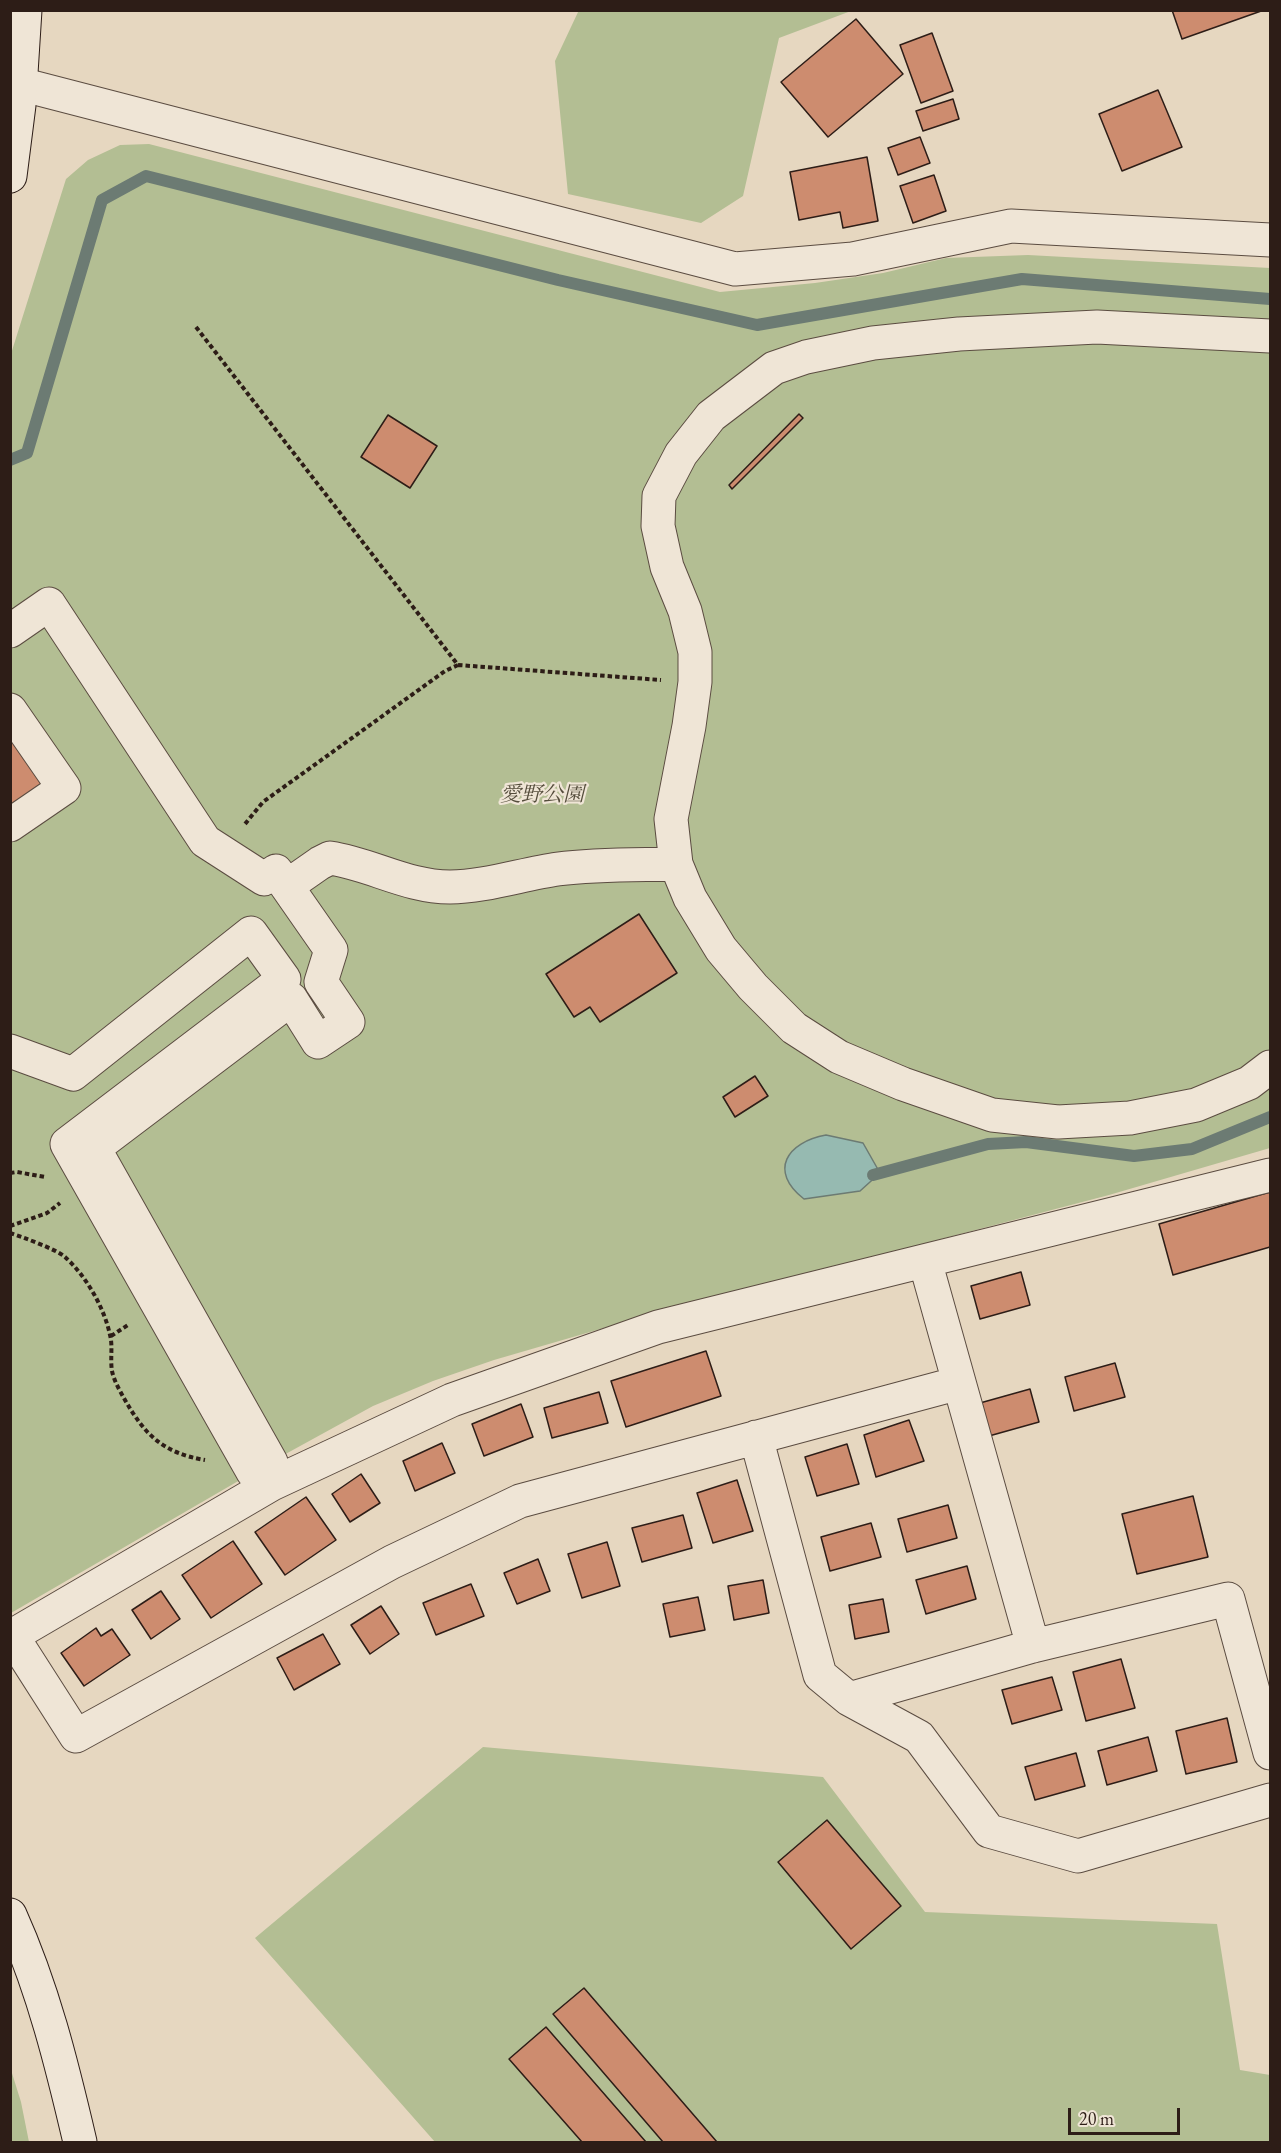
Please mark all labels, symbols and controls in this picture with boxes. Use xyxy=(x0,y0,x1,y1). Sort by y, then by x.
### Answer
park label: 愛野公園 xyxy=(500,782,584,808)
scale bar xyxy=(1071,2096,1184,2134)
text: 20 m xyxy=(1079,2107,1114,2130)

